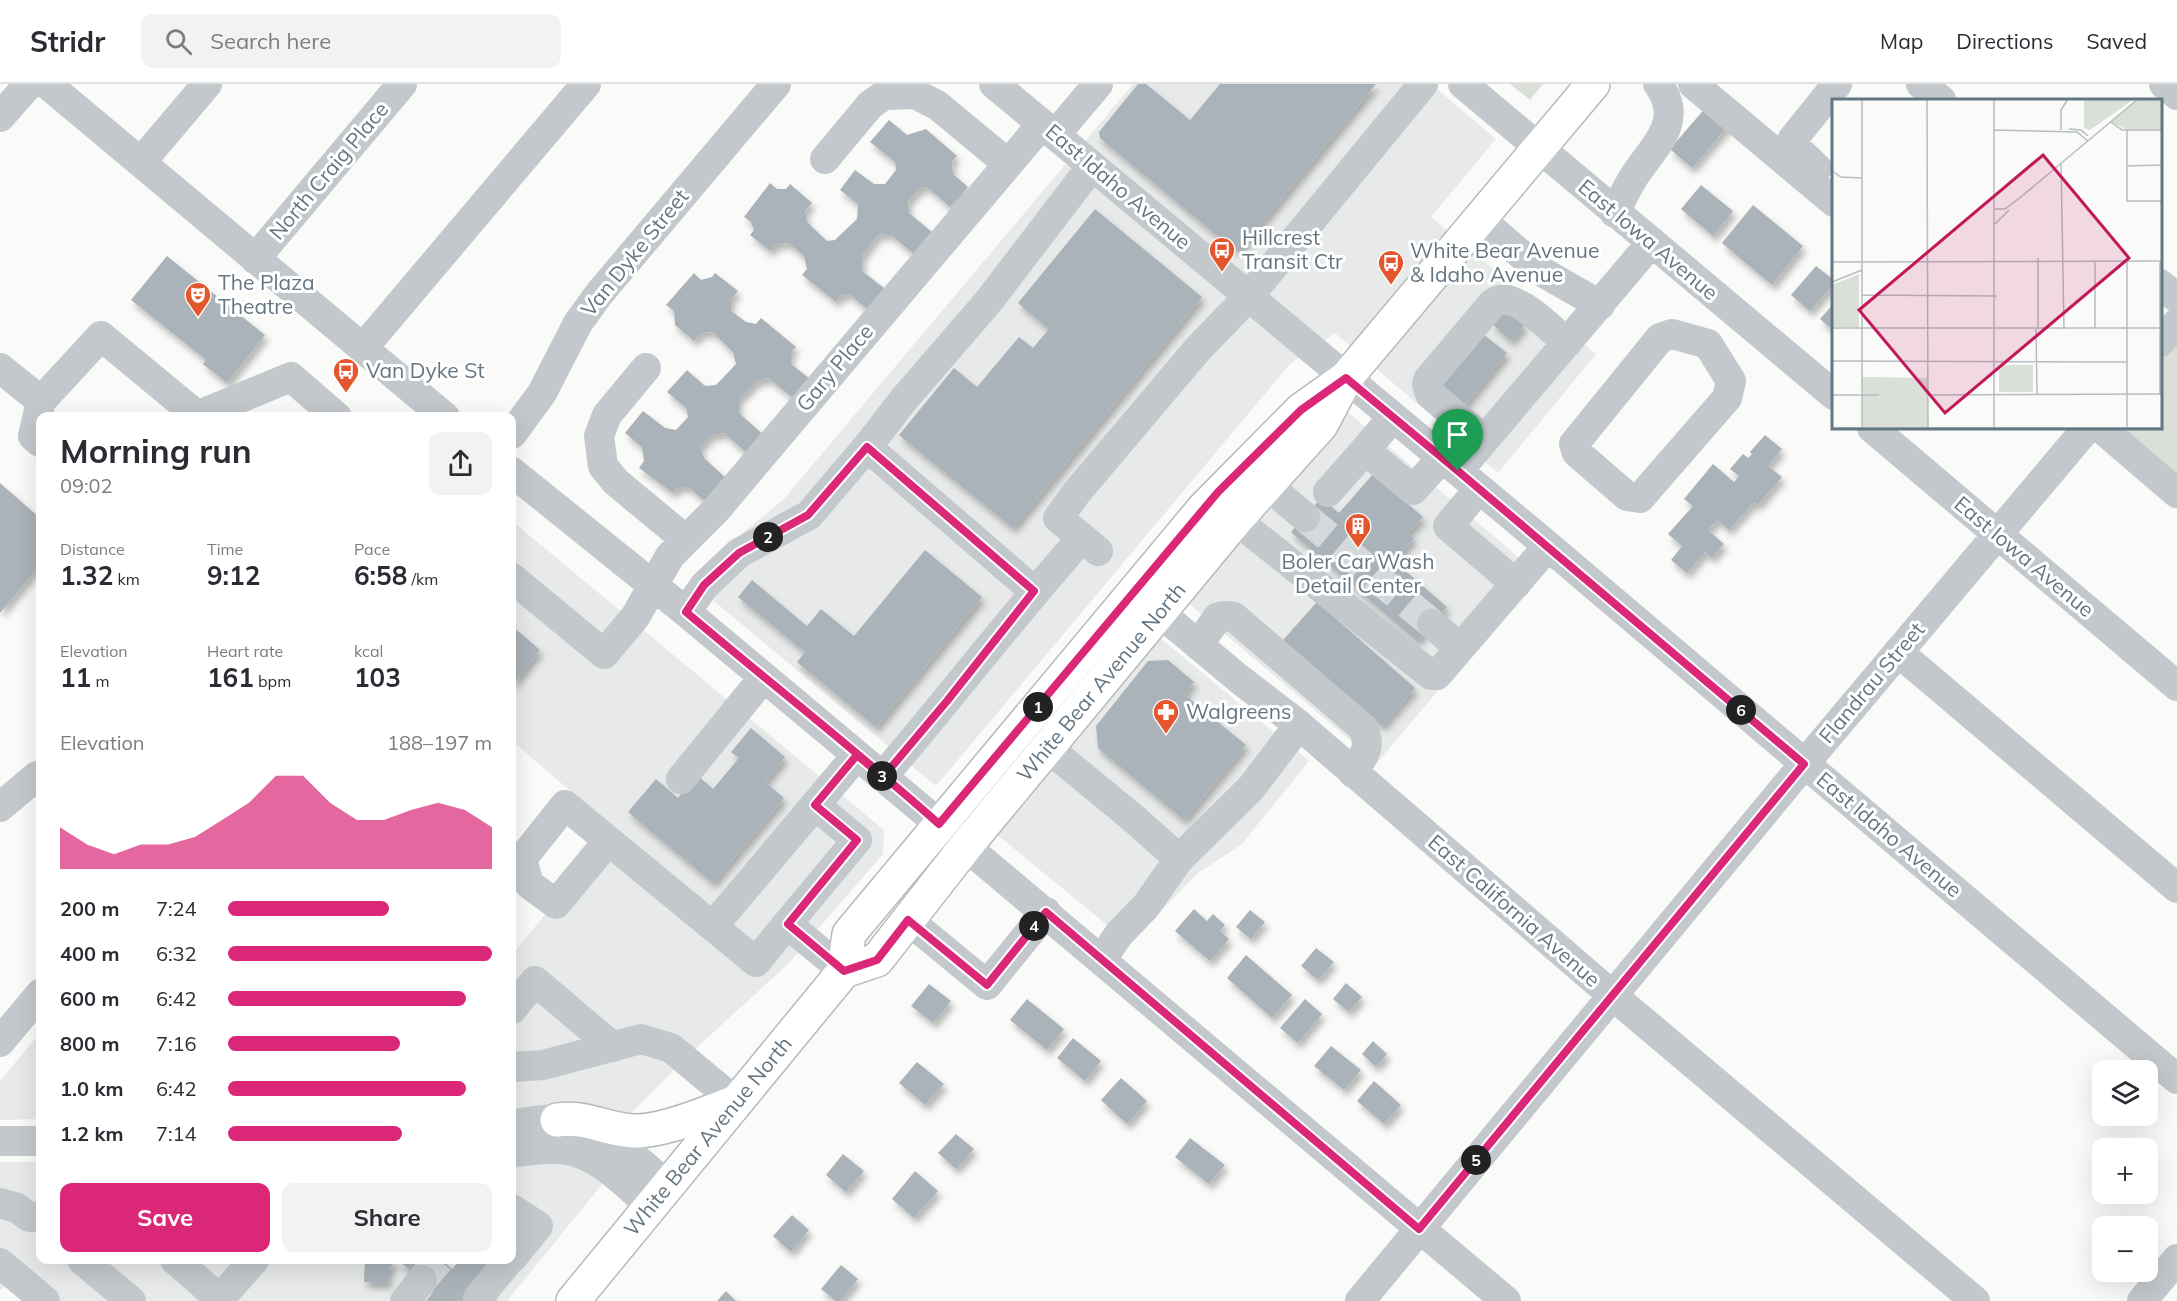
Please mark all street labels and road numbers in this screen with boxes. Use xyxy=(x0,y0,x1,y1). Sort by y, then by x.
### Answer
street label: North Craig Place xyxy=(263,96,393,244)
street label: East Idaho Avenue xyxy=(1041,118,1197,255)
street label: East Iowa Avenue xyxy=(1573,173,1724,305)
street label: Van Dyke Street xyxy=(575,183,693,321)
street label: Gary Place xyxy=(790,319,878,416)
street label: East Iowa Avenue xyxy=(1949,490,2100,622)
street label: White Bear Avenue North xyxy=(1011,577,1191,786)
street label: Flandrau Street xyxy=(1813,617,1929,748)
street label: East Idaho Avenue xyxy=(1812,766,1968,903)
street label: East California Avenue xyxy=(1423,828,1606,992)
street label: White Bear Avenue North xyxy=(618,1031,797,1241)

